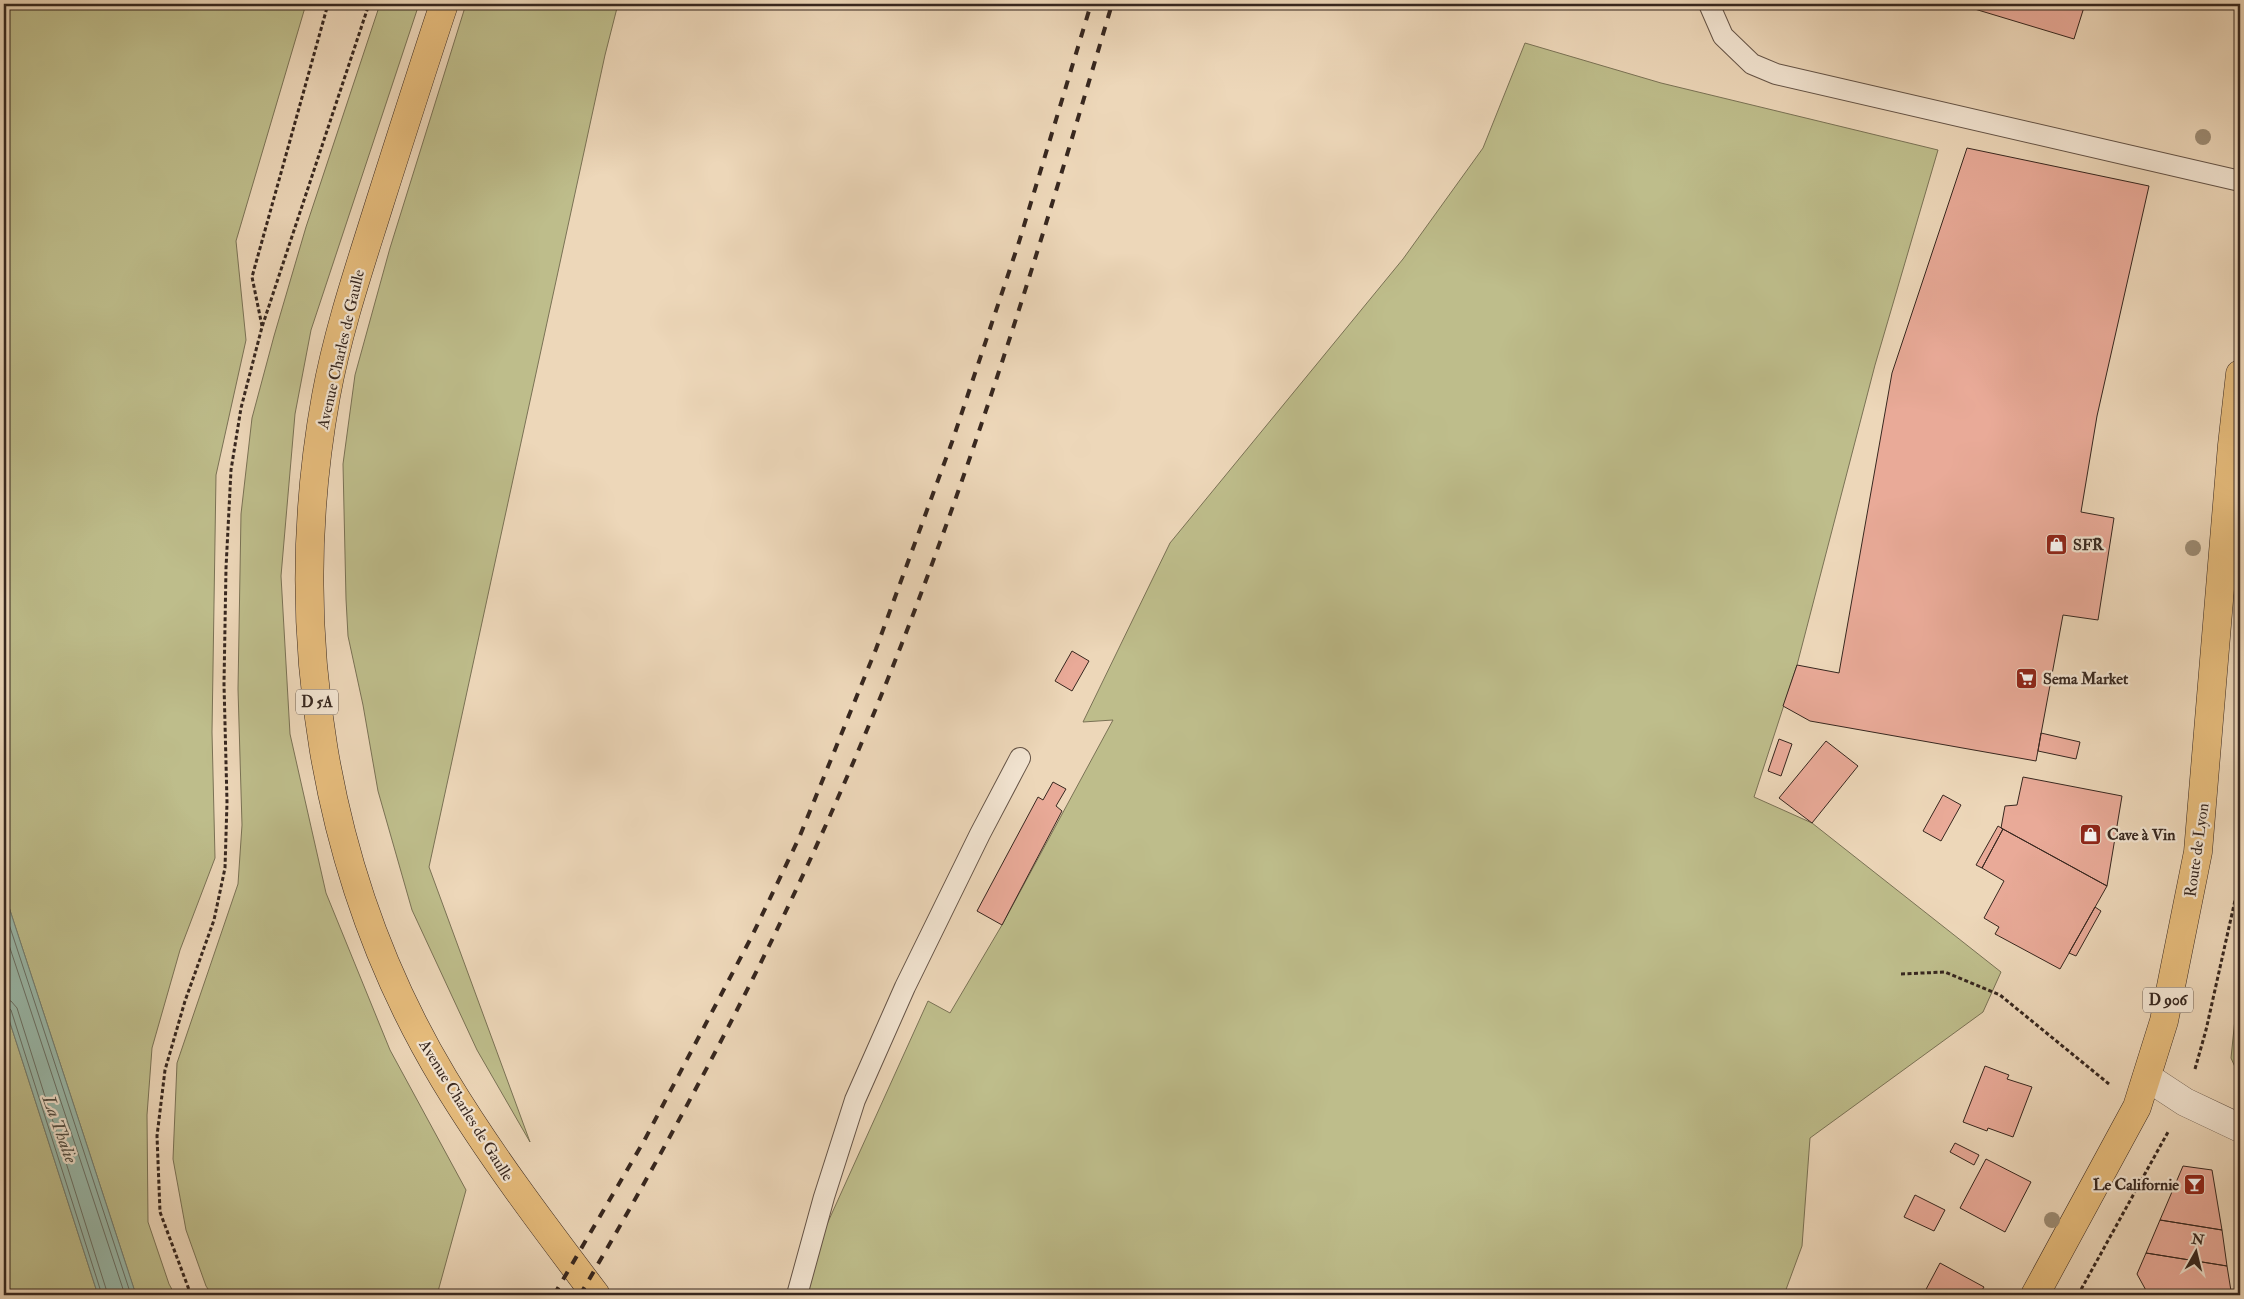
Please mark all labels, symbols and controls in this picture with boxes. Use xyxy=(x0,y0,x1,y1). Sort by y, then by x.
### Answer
street label: Avenue Charles de Gaulle xyxy=(313,267,369,432)
shop icon: SFR xyxy=(2045,532,2069,556)
place label: SFR xyxy=(2073,535,2105,555)
supermarket icon: Sema Market xyxy=(2015,666,2039,690)
place label: Sema Market xyxy=(2043,669,2129,689)
road number: D 5A xyxy=(296,690,338,714)
street label: Route de Lyon xyxy=(2180,802,2213,898)
shop icon: Cave à Vin xyxy=(2079,822,2103,846)
place label: Cave à Vin xyxy=(2107,825,2176,845)
road number: D 906 xyxy=(2143,988,2193,1012)
street label: Avenue Charles de Gaulle xyxy=(414,1035,518,1185)
water label: La Thalie xyxy=(36,1091,83,1167)
bar icon: Le Californie xyxy=(2183,1172,2207,1196)
place label: Le Californie xyxy=(2093,1175,2179,1195)
north arrow xyxy=(2172,1226,2222,1276)
text: N xyxy=(2189,1230,2206,1249)

